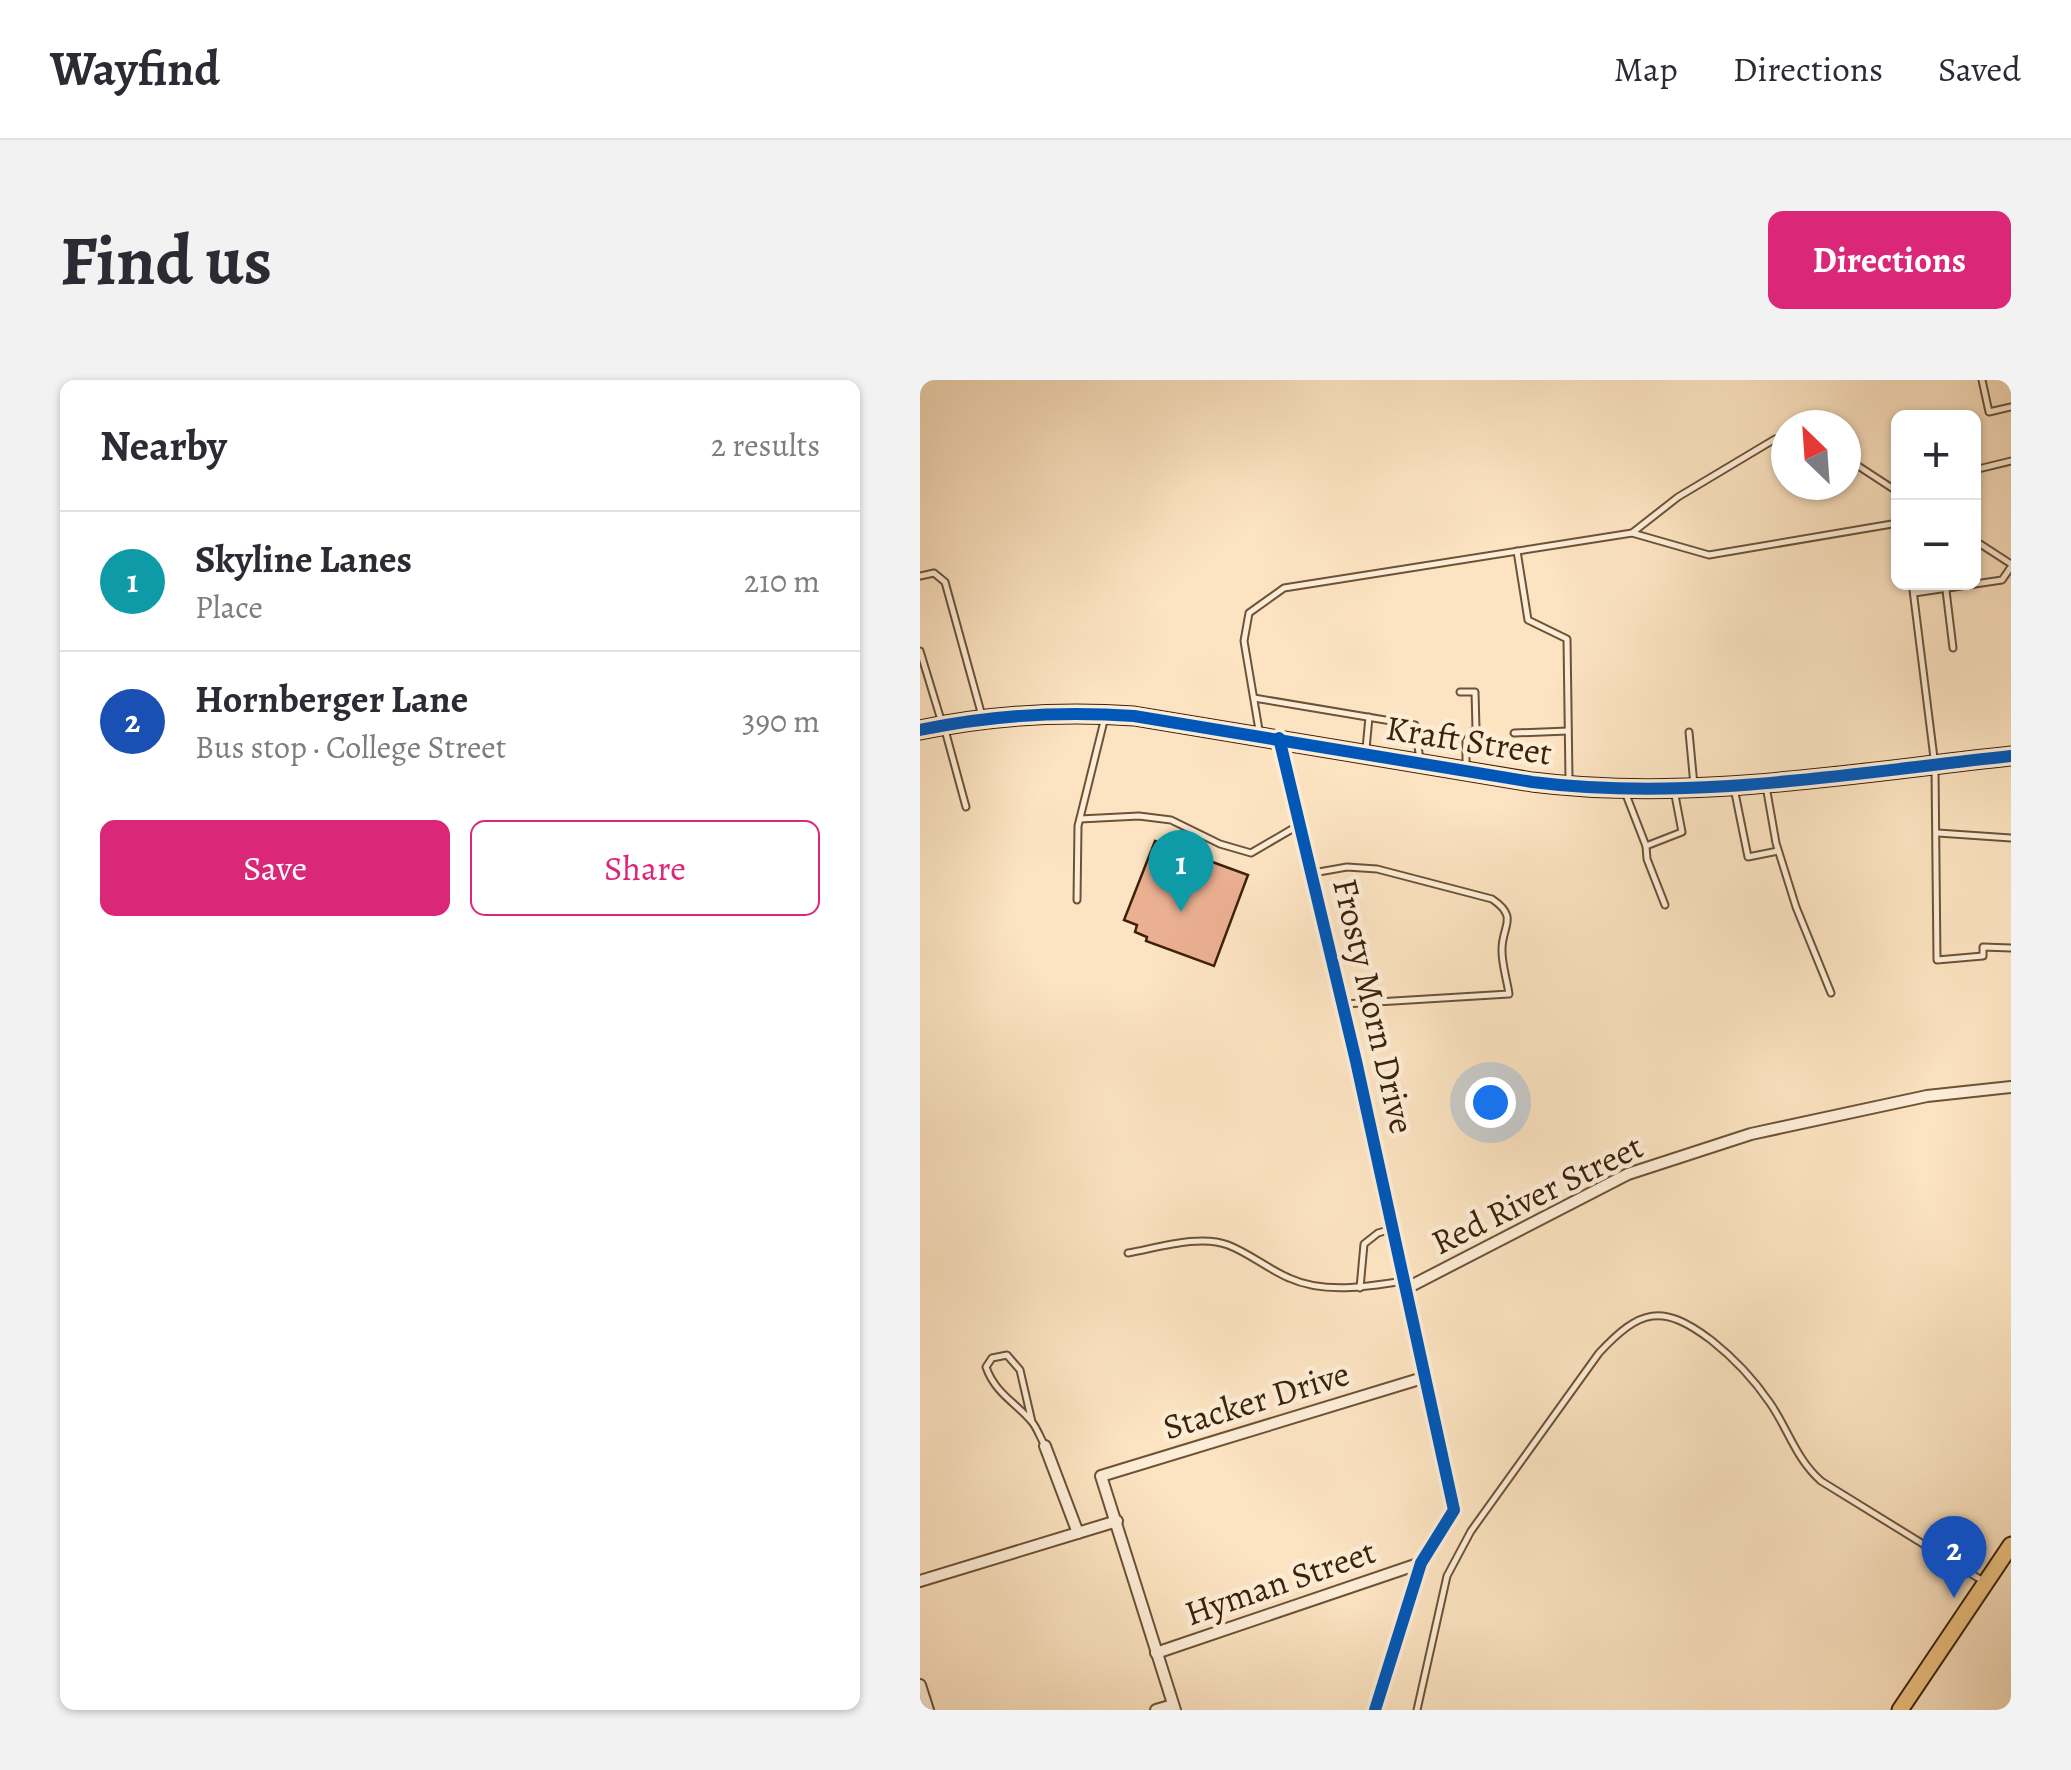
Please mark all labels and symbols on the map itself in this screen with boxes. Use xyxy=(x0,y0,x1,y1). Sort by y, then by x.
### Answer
north arrow xyxy=(1771,410,1861,500)
street label: Kraft Street xyxy=(1383,703,1555,777)
pin: 1 xyxy=(1148,830,1214,912)
street label: Frosty Morn Drive xyxy=(1321,874,1427,1138)
your location xyxy=(1465,1077,1516,1128)
street label: Red River Street xyxy=(1423,1122,1651,1266)
street label: Stacker Drive xyxy=(1157,1349,1355,1451)
pin: 2 xyxy=(1922,1516,1986,1598)
street label: Hyman Street xyxy=(1178,1527,1382,1637)

